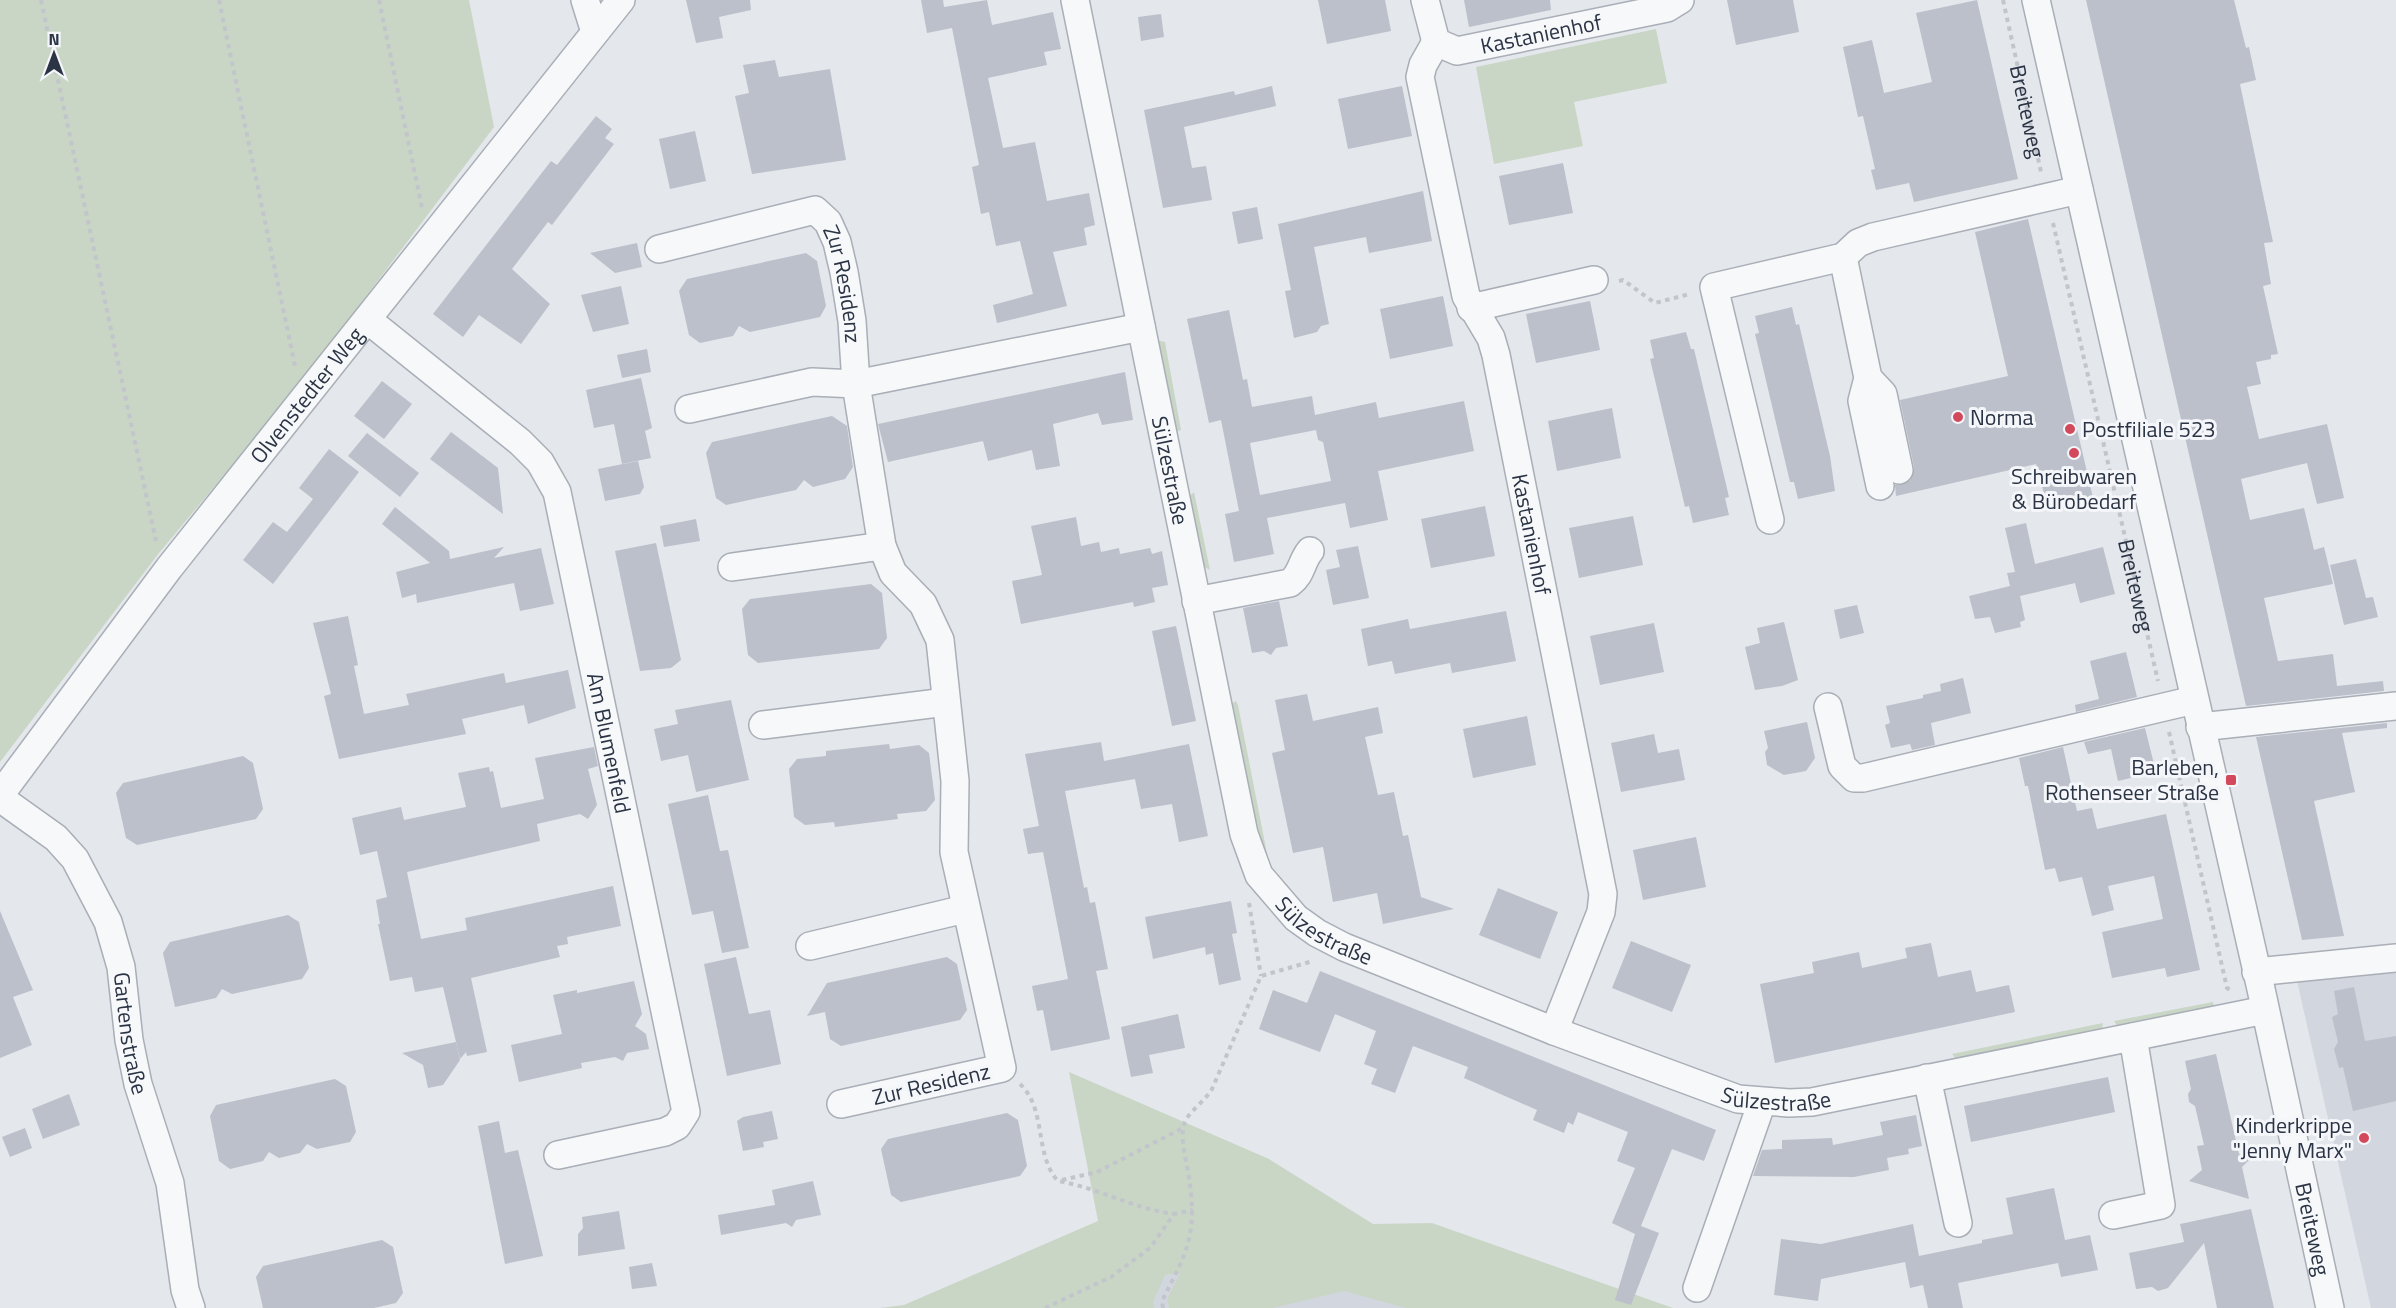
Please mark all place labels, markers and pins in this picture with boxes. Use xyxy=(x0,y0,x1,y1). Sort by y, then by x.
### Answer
place label: Norma xyxy=(1970,400,2033,434)
marker: Norma xyxy=(1951,410,1965,424)
place label: Postfiliale 523 xyxy=(2082,412,2216,446)
marker: Postfiliale 523 xyxy=(2063,422,2077,436)
marker: Schreibwaren & Bürobedarf xyxy=(2067,446,2081,460)
place label: Schreibwaren & Bürobedarf xyxy=(2011,459,2137,518)
place label: Barleben, Rothenseer Straße xyxy=(2045,750,2219,809)
marker: Barleben, Rothenseer Straße xyxy=(2224,773,2238,787)
place label: Kinderkrippe "Jenny Marx" xyxy=(2233,1108,2352,1167)
marker: Kinderkrippe "Jenny Marx" xyxy=(2357,1131,2371,1145)

